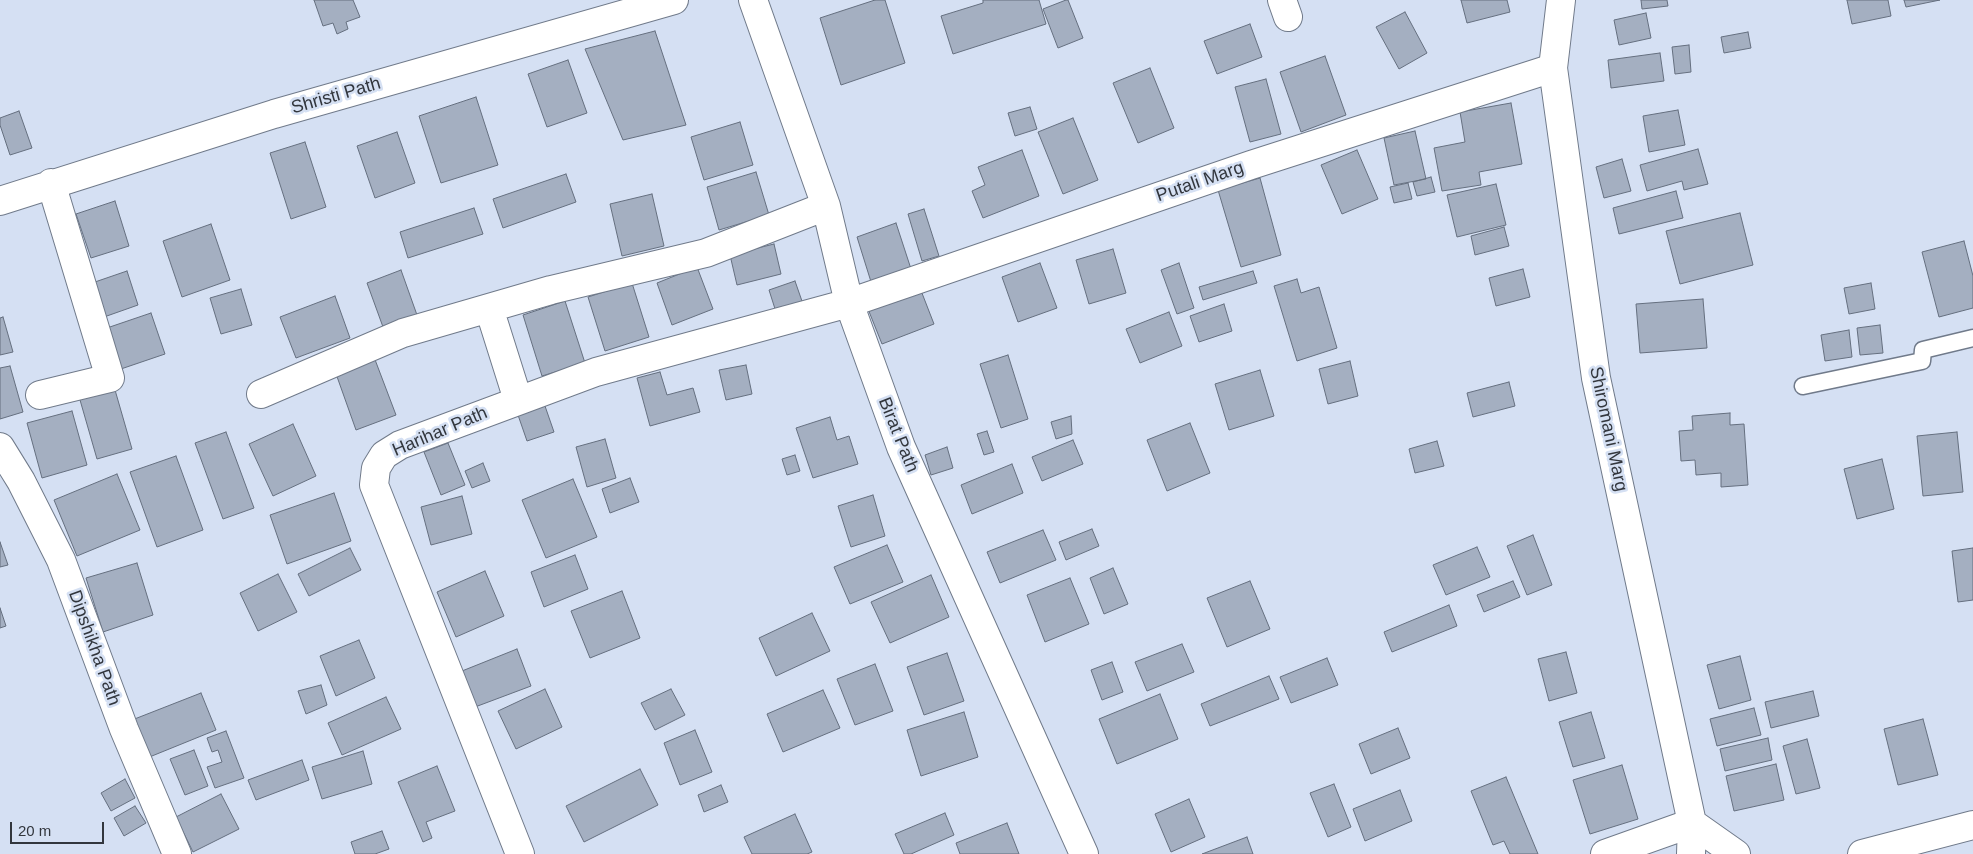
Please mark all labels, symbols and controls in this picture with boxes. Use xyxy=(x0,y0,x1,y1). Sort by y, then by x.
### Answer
street label: Shristi Path xyxy=(289,73,383,119)
street label: Putali Marg xyxy=(1153,157,1247,207)
street label: Shiromani Marg xyxy=(1584,365,1632,493)
street label: Birat Path xyxy=(873,394,923,476)
street label: Harihar Path xyxy=(389,402,491,462)
street label: Dipshikha Path xyxy=(63,587,125,709)
scale bar xyxy=(12,812,106,844)
text: 20 m xyxy=(18,822,51,839)

